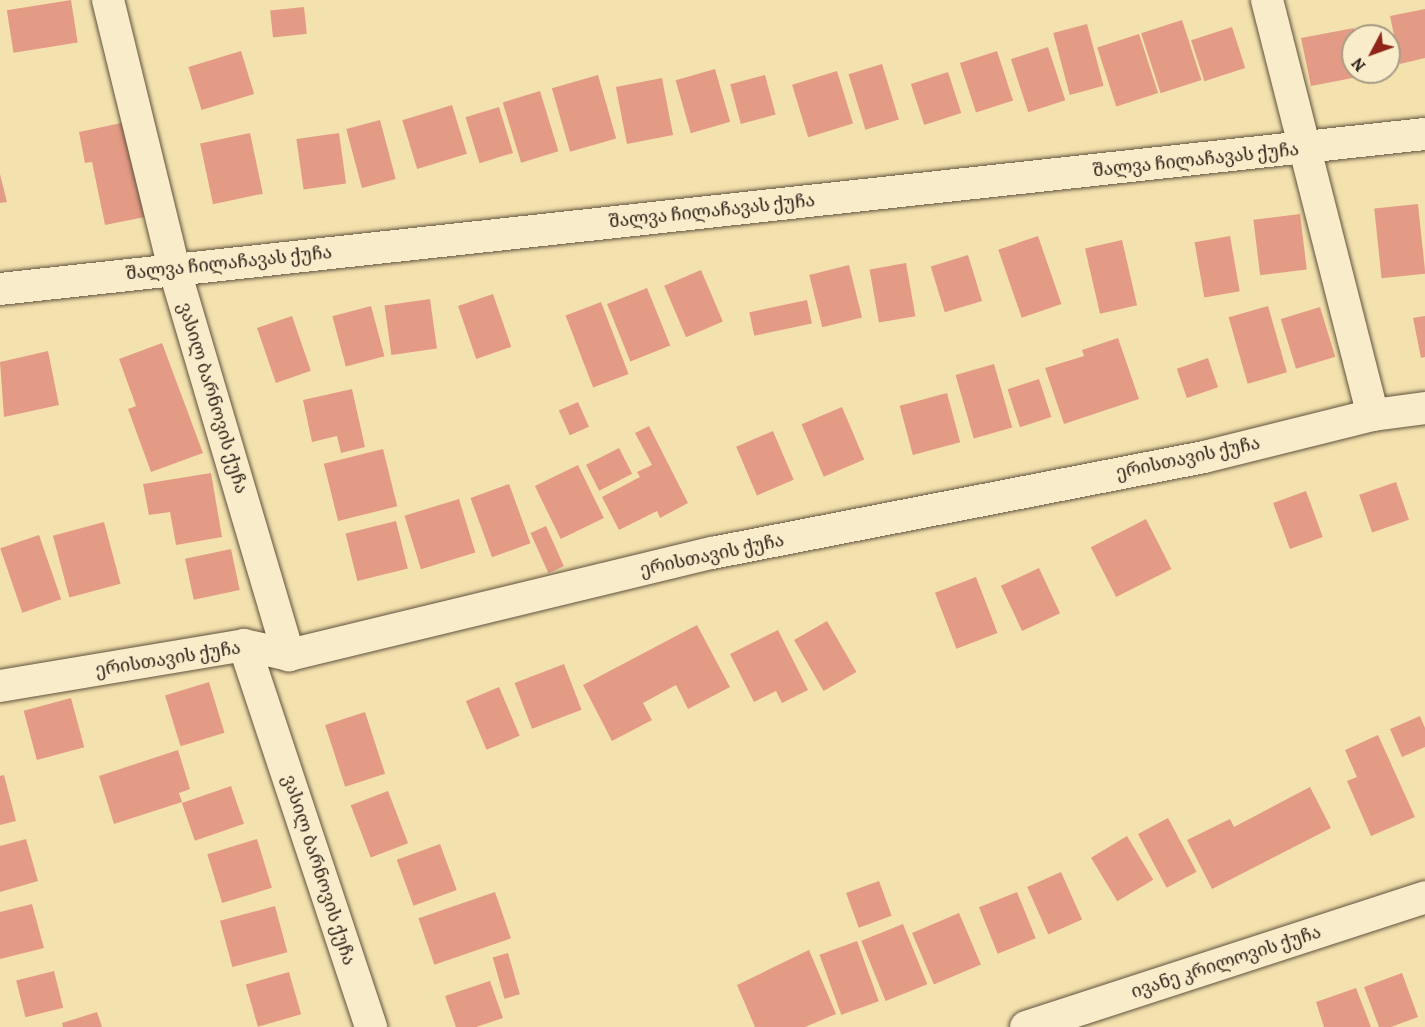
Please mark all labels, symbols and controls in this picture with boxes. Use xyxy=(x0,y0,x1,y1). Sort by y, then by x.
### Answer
north arrow xyxy=(1341,24,1401,84)
text: N xyxy=(1347,53,1371,76)
street label: შალვა ჩილაჩავას ქუჩა xyxy=(1092,138,1300,182)
street label: შალვა ჩილაჩავას ქუჩა xyxy=(608,189,816,233)
street label: შალვა ჩილაჩავას ქუჩა xyxy=(125,241,333,285)
street label: ვასილ ბარნოვის ქუჩა xyxy=(174,300,252,496)
street label: ერისთავის ქუჩა xyxy=(1114,432,1262,484)
street label: ერისთავის ქუჩა xyxy=(638,529,786,581)
street label: ერისთავის ქუჩა xyxy=(94,637,242,681)
street label: ვასილ ბარნოვის ქუჩა xyxy=(278,772,360,968)
street label: ივანე კრილოვის ქუჩა xyxy=(1128,921,1324,1003)

